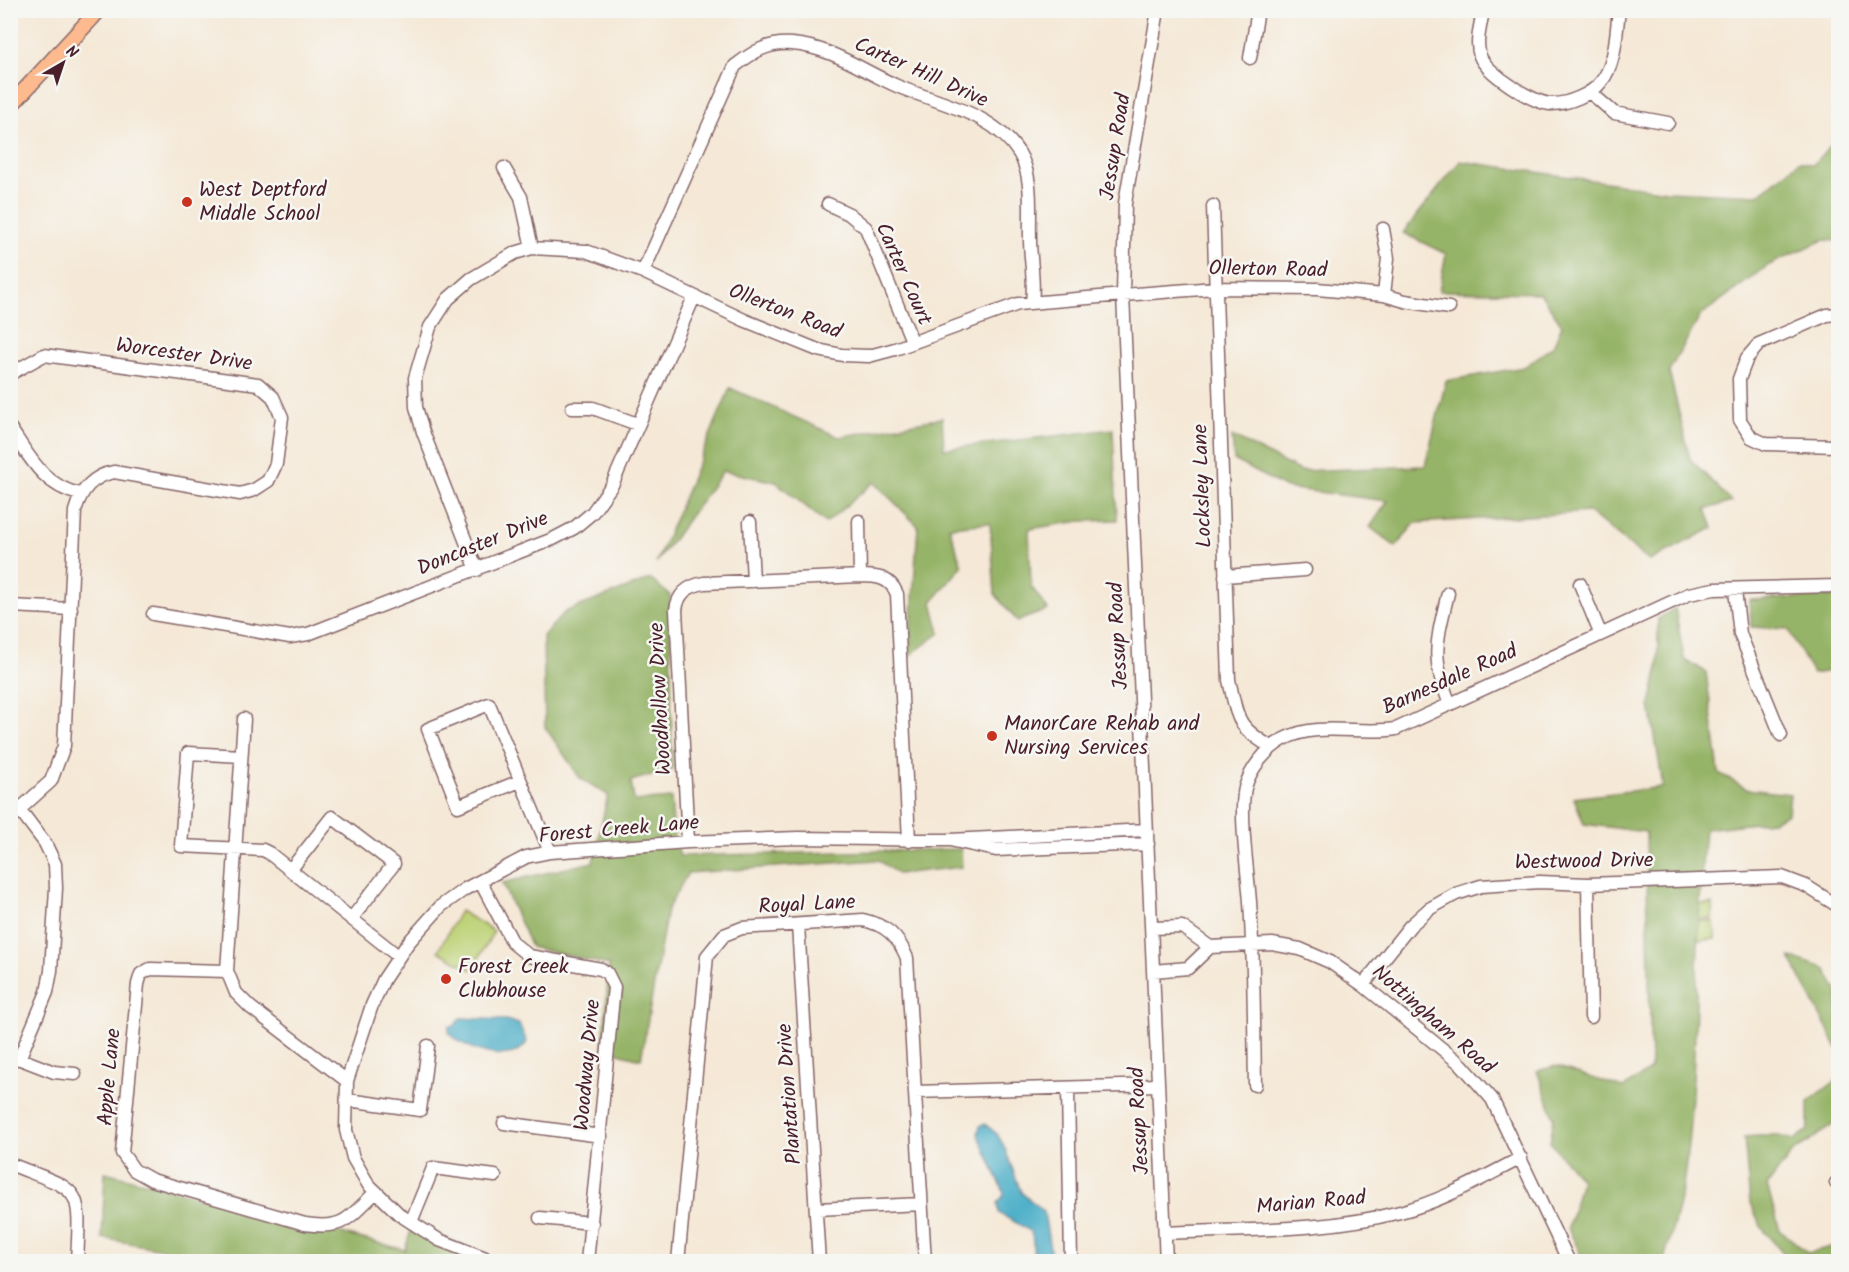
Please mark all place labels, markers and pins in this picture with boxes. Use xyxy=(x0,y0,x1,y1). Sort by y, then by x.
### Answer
place label: West Deptford Middle School xyxy=(199,174,327,231)
marker: West Deptford Middle School xyxy=(180,195,194,209)
place label: ManorCare Rehab and Nursing Services xyxy=(1004,708,1200,765)
marker: ManorCare Rehab and Nursing Services xyxy=(985,729,999,743)
place label: Forest Creek Clubhouse xyxy=(458,951,569,1008)
marker: Forest Creek Clubhouse xyxy=(439,972,453,986)

